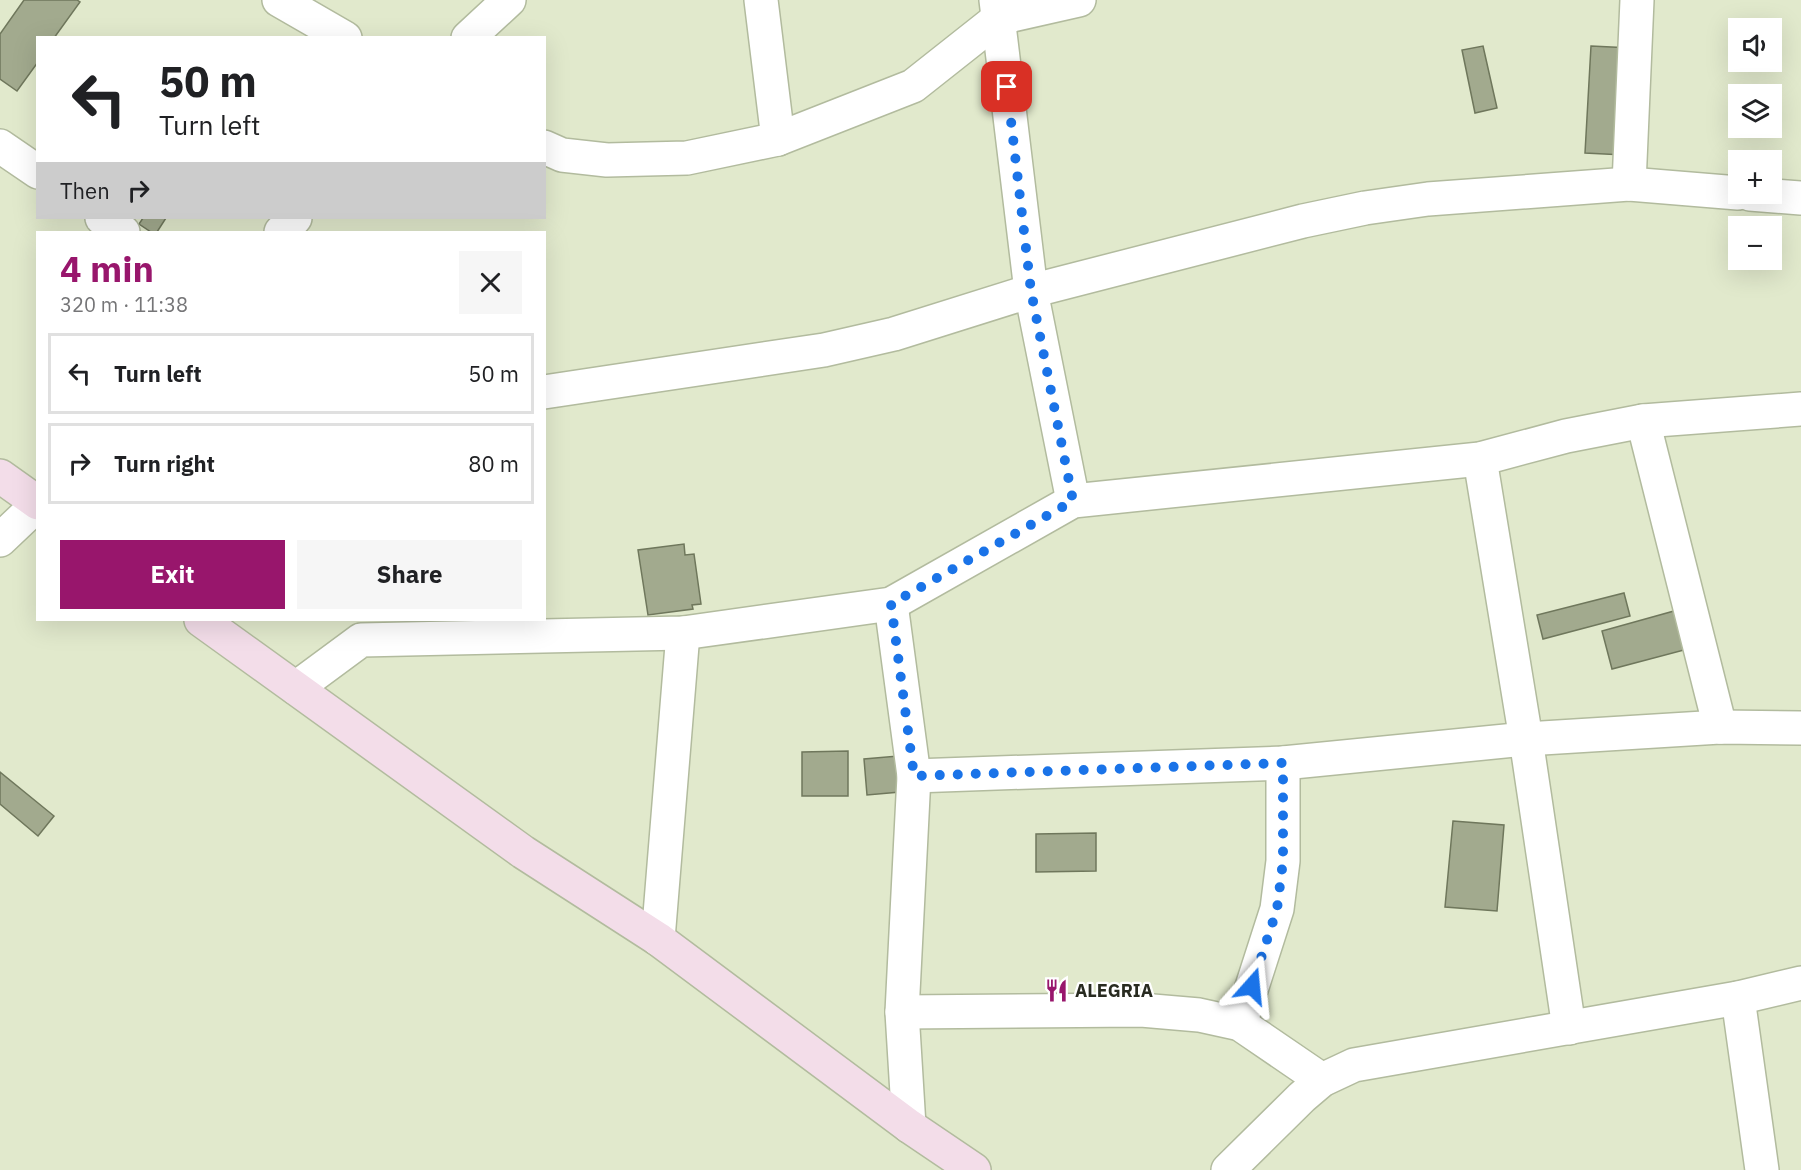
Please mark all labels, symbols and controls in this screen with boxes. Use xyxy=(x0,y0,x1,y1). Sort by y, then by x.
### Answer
map controls xyxy=(1728,18,1782,270)
button: sound xyxy=(1728,18,1782,72)
text: 50 m xyxy=(159,54,257,109)
icon: left xyxy=(60,60,138,138)
pin xyxy=(981,61,1032,112)
icon: arrive xyxy=(990,70,1023,103)
button: layers xyxy=(1728,84,1782,138)
text: Turn left xyxy=(159,107,260,142)
button: + xyxy=(1728,150,1782,204)
icon: right xyxy=(122,174,155,207)
text: Then xyxy=(60,176,110,205)
button: − xyxy=(1728,216,1782,270)
text: 4 min xyxy=(60,245,154,292)
button: close xyxy=(459,251,522,314)
text: 320 m · 11:38 xyxy=(60,291,188,318)
icon: left xyxy=(63,357,96,390)
text: Turn left xyxy=(114,359,202,388)
text: 50 m xyxy=(468,359,519,388)
icon: right xyxy=(63,447,96,480)
text: Turn right xyxy=(114,449,215,478)
text: 80 m xyxy=(468,449,519,478)
button: Exit xyxy=(60,540,285,609)
button: Share xyxy=(297,540,522,609)
position arrow xyxy=(1220,954,1284,1018)
restaurant icon: ALEGRIA xyxy=(1044,977,1070,1003)
place label: ALEGRIA xyxy=(1075,979,1153,1002)

